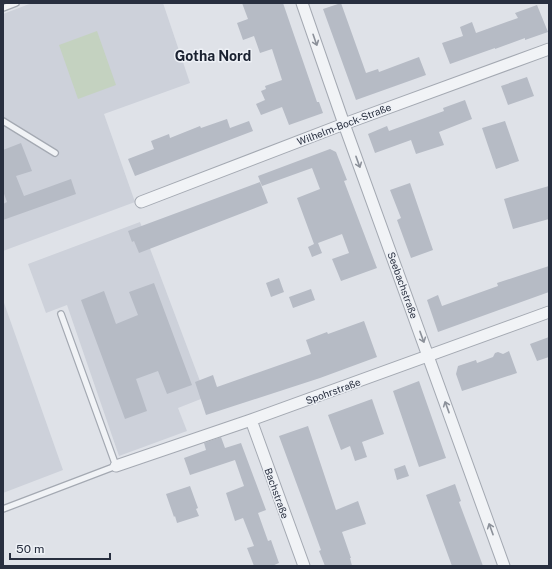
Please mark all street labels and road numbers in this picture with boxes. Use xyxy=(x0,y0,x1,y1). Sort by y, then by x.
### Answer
street label: Wilhelm-Bock-Straße xyxy=(295,100,393,147)
street label: Seebachstraße xyxy=(385,250,421,320)
street label: Spohrstraße xyxy=(304,375,362,406)
street label: Bachstraße xyxy=(262,466,292,520)

